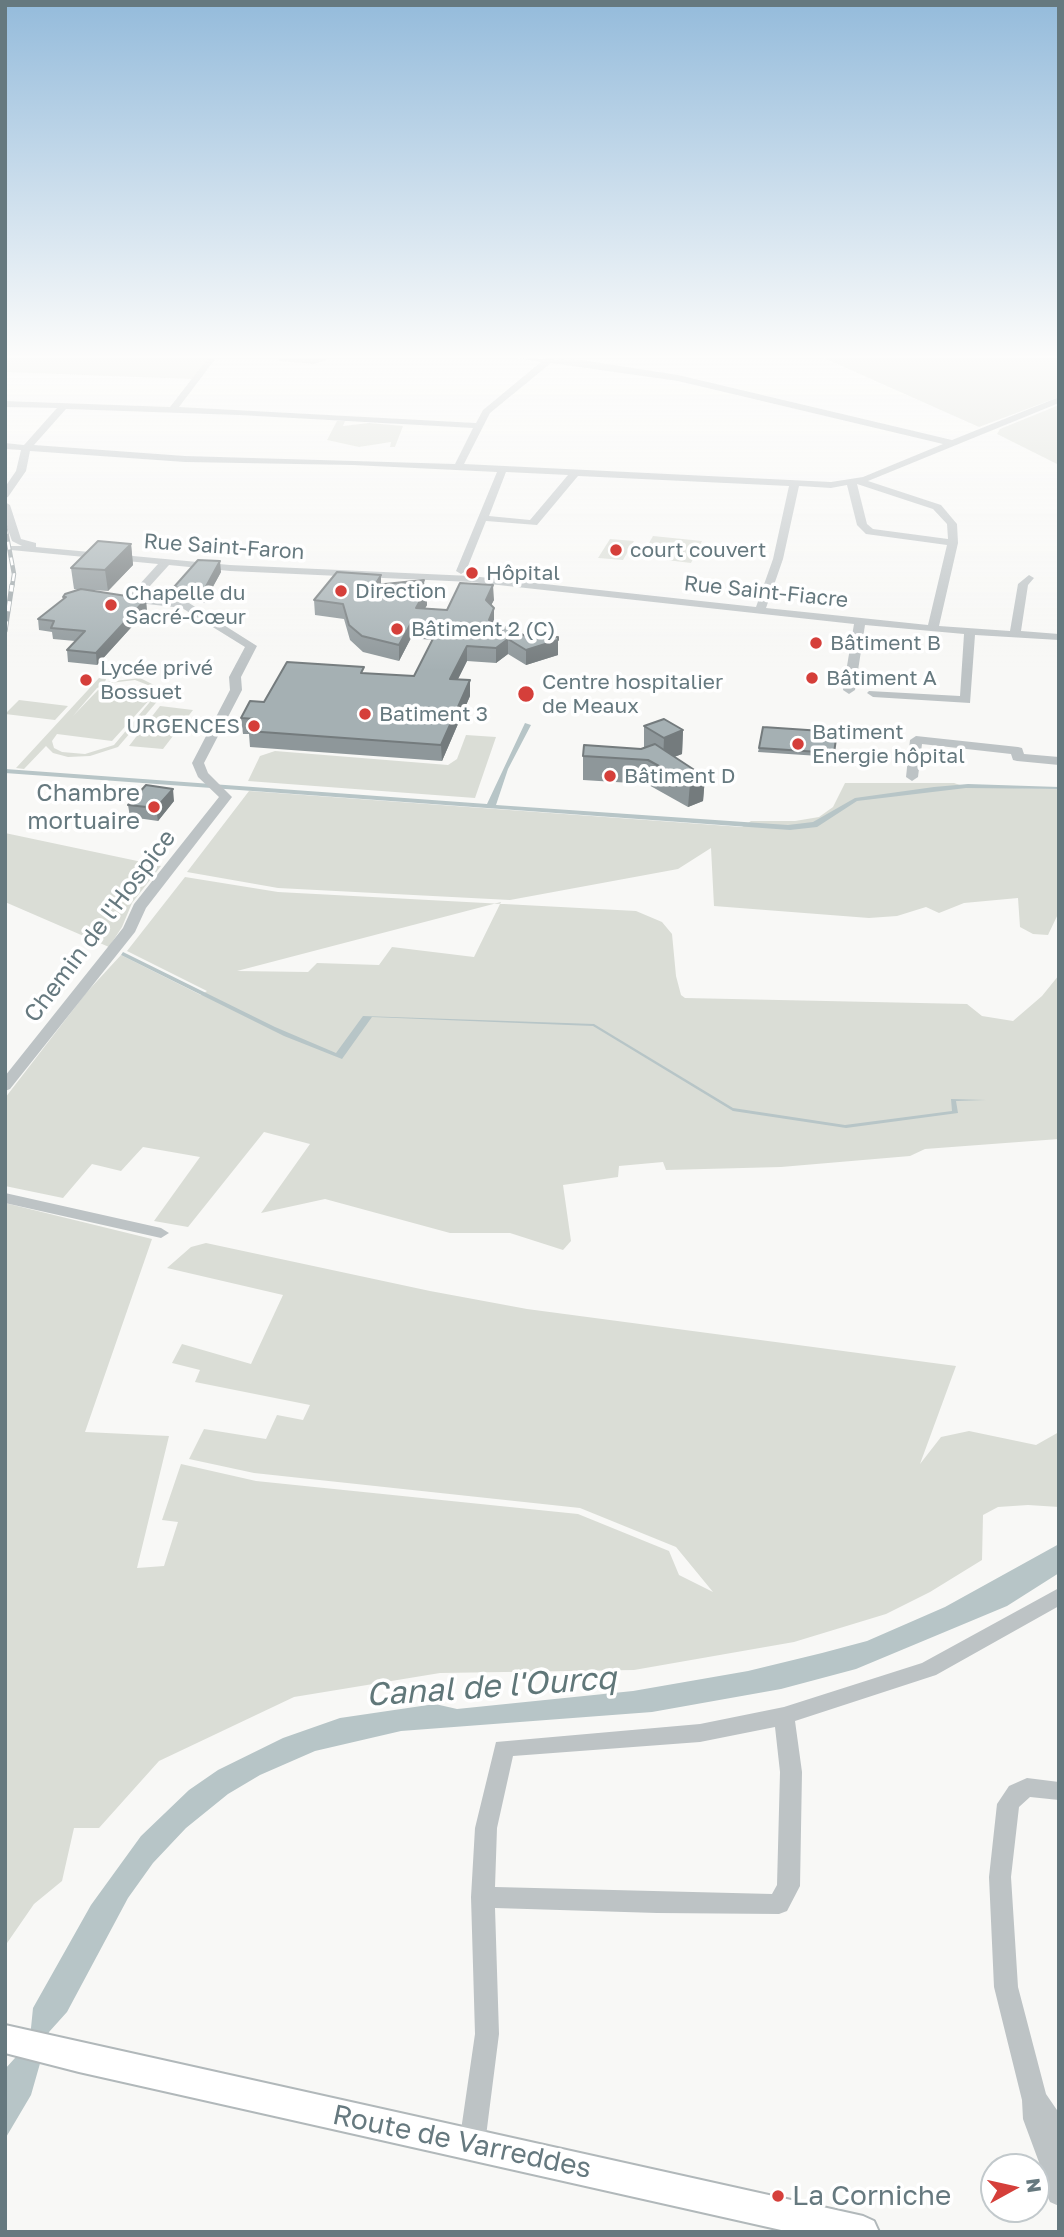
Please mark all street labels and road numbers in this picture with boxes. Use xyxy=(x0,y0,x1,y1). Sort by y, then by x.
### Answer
street label: Rue Saint-Faron xyxy=(143,529,305,565)
street label: Rue Saint-Fiacre xyxy=(683,571,849,613)
street label: Chemin de l'Hospice xyxy=(18,824,182,1028)
street label: Route de Varreddes xyxy=(330,2098,594,2186)

